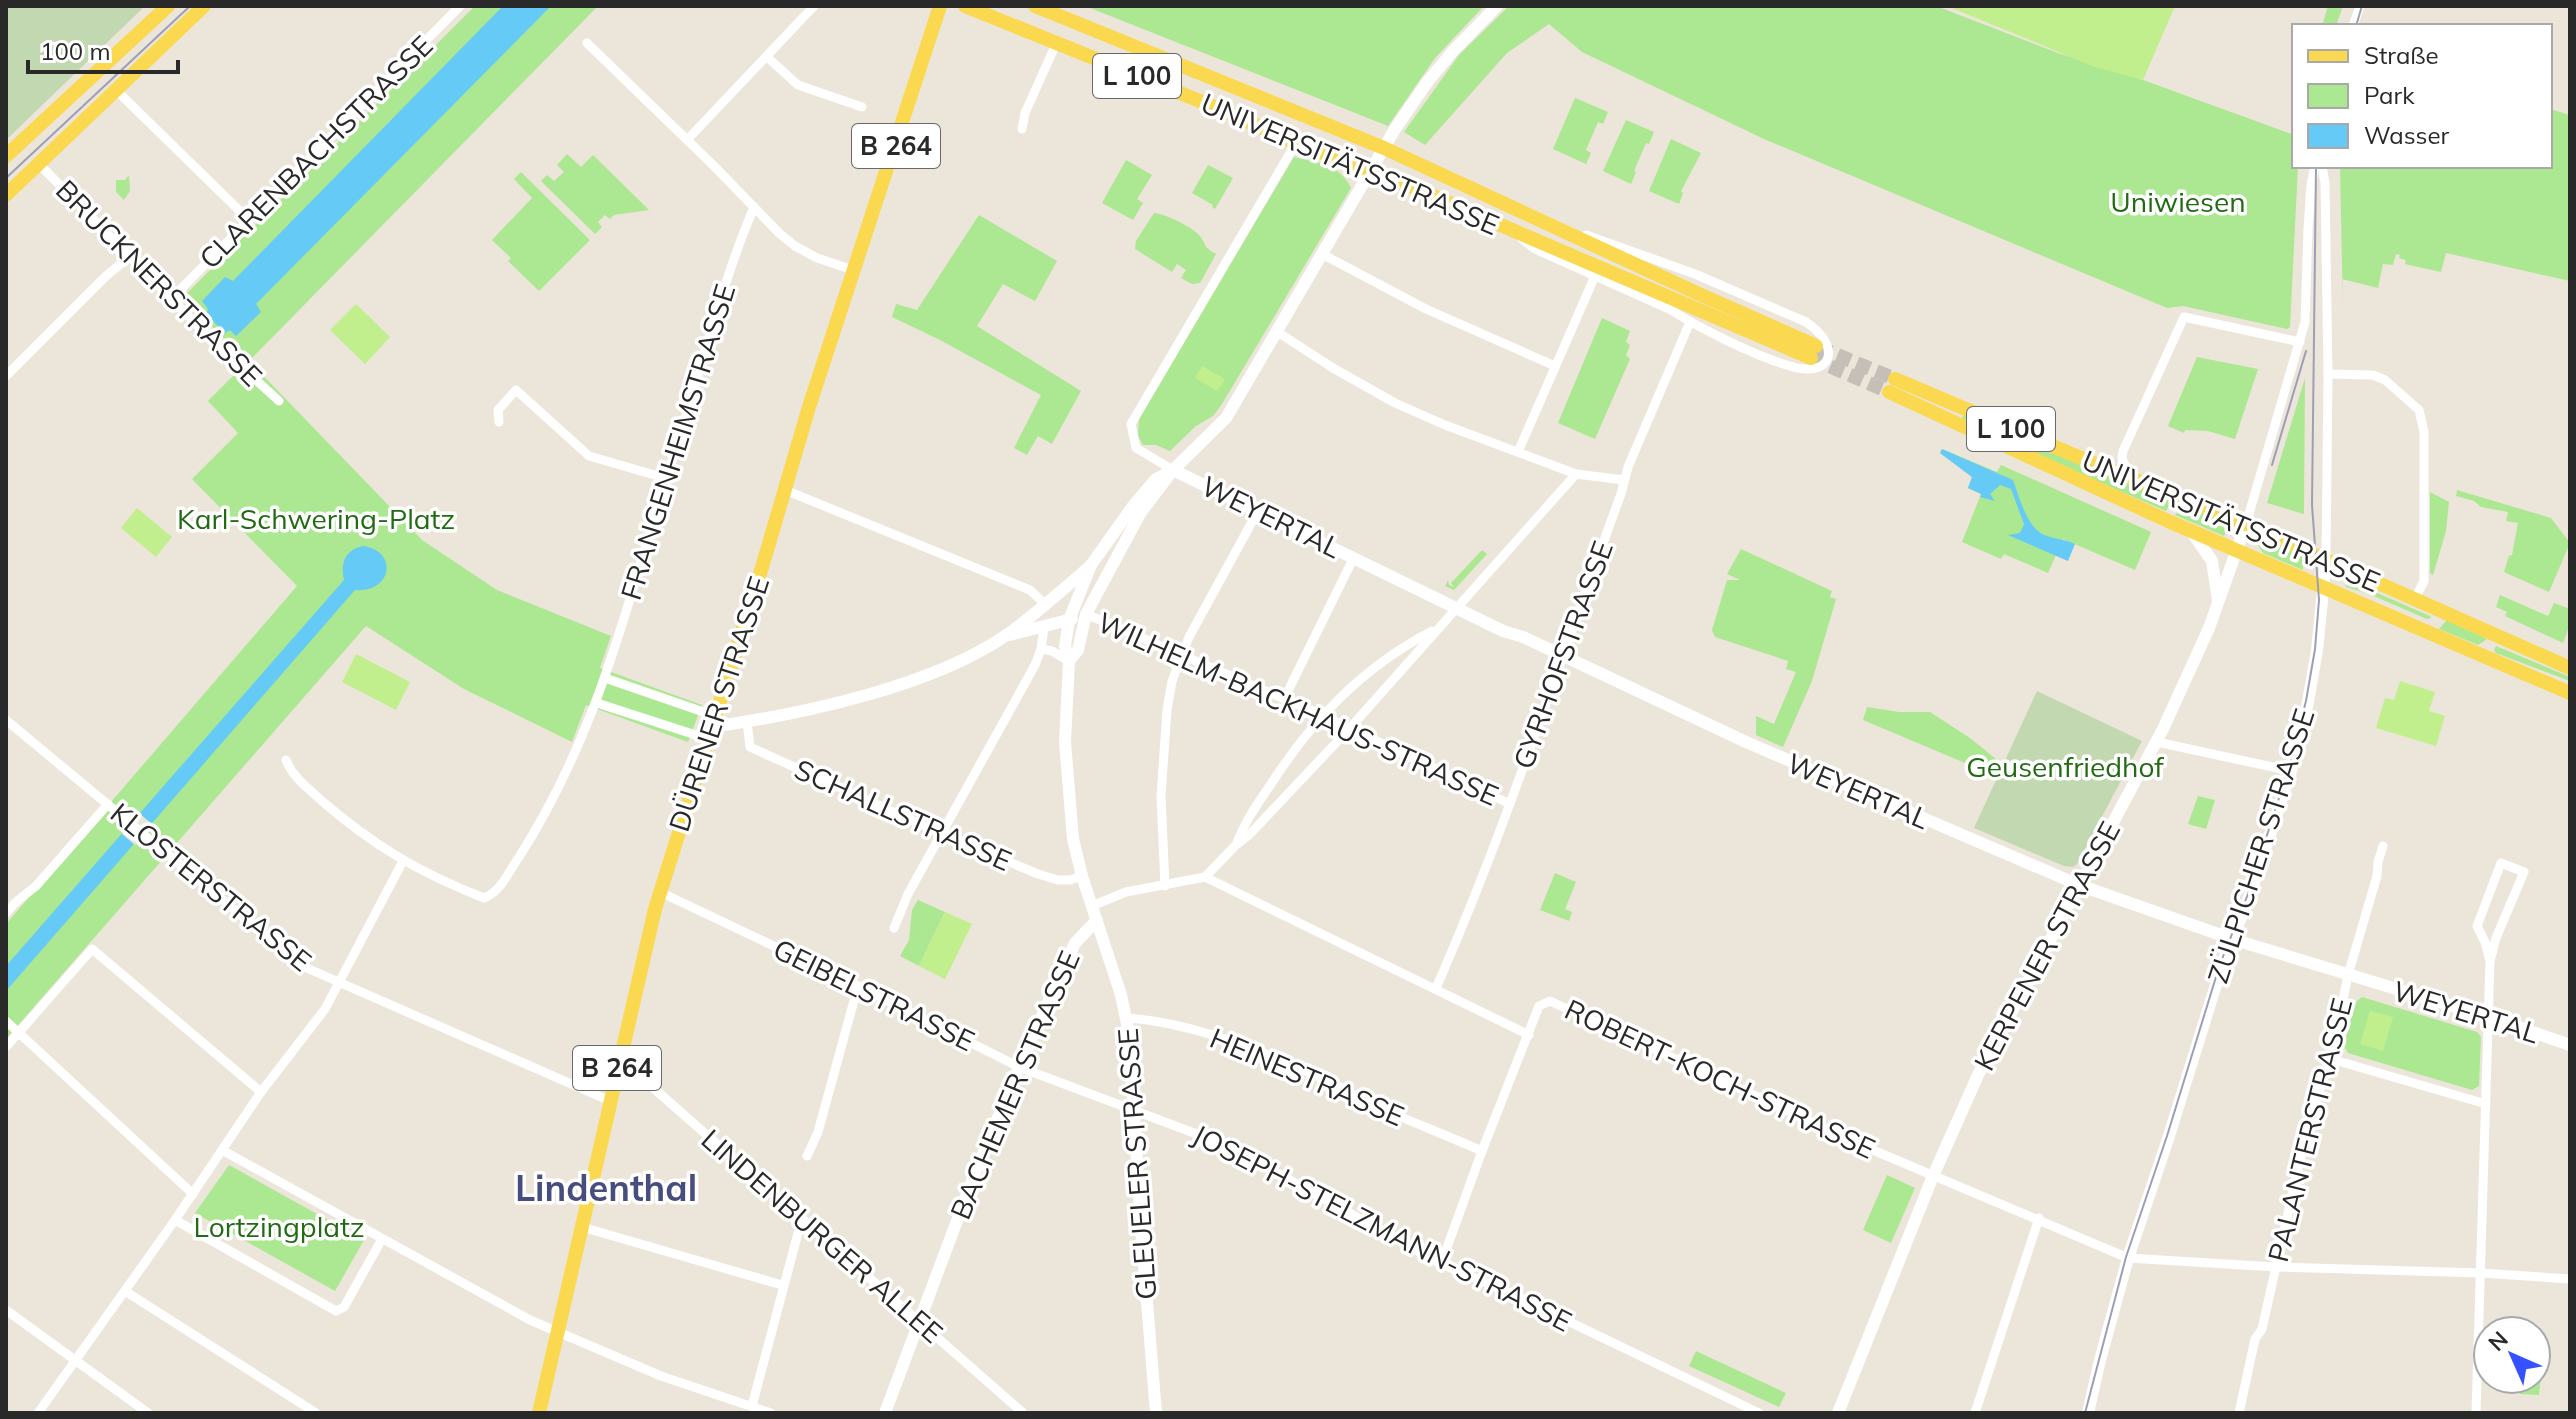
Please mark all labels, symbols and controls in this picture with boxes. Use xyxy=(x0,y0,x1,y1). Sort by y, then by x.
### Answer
scale bar xyxy=(28,24,178,74)
legend xyxy=(2292,24,2552,168)
street label: CLARENBACHSTRASSE xyxy=(192,28,440,276)
text: 100 m xyxy=(40,36,111,66)
text: Straße xyxy=(2364,40,2439,70)
road number: L 100 xyxy=(1093,54,1181,98)
text: Park xyxy=(2364,80,2415,110)
street label: UNIVERSITÄTSSTRASSE xyxy=(1196,85,1504,242)
text: Wasser xyxy=(2364,120,2450,150)
road number: B 264 xyxy=(852,124,940,168)
street label: BRUCKNERSTRASSE xyxy=(49,172,270,393)
park label: Uniwiesen xyxy=(2110,184,2246,219)
street label: FRANGENHEIMSTRASSE xyxy=(613,280,742,604)
road number: L 100 xyxy=(1967,407,2055,451)
street label: UNIVERSITÄTSSTRASSE xyxy=(2077,442,2385,599)
street label: WEYERTAL xyxy=(1196,468,1347,565)
park label: Karl-Schwering-Platz xyxy=(177,501,455,536)
street label: GYRHOFSTRASSE xyxy=(1505,536,1620,773)
street label: DÜRENER STRASSE xyxy=(661,572,776,836)
street label: WILHELM-BACKHAUS-STRASSE xyxy=(1092,604,1504,813)
street label: ZÜLPICHER STRASSE xyxy=(2200,704,2321,987)
street label: WEYERTAL xyxy=(1782,745,1934,836)
park label: Geusenfriedhof xyxy=(1966,749,2164,784)
street label: SCHALLSTRASSE xyxy=(789,751,1017,878)
street label: KLOSTERSTRASSE xyxy=(104,795,319,978)
street label: KERPENER STRASSE xyxy=(1966,815,2127,1076)
street label: GEIBELSTRASSE xyxy=(768,931,980,1058)
street label: BACHEMER STRASSE xyxy=(942,945,1087,1224)
street label: WEYERTAL xyxy=(2389,973,2543,1050)
street label: ROBERT-KOCH-STRASSE xyxy=(1560,991,1881,1166)
street label: PALANTERSTRASSE xyxy=(2260,994,2359,1265)
street label: HEINESTRASSE xyxy=(1205,1020,1409,1133)
street label: GLEUELER STRASSE xyxy=(1110,1027,1163,1301)
road number: B 264 xyxy=(573,1046,661,1090)
street label: JOSEPH-STELZMANN-STRASSE xyxy=(1187,1116,1578,1339)
street label: LINDENBURGER ALLEE xyxy=(695,1121,950,1350)
district label: Lindenthal xyxy=(515,1165,697,1210)
park label: Lortzingplatz xyxy=(194,1209,364,1244)
north arrow xyxy=(2472,1315,2552,1395)
text: N xyxy=(2482,1325,2514,1357)

